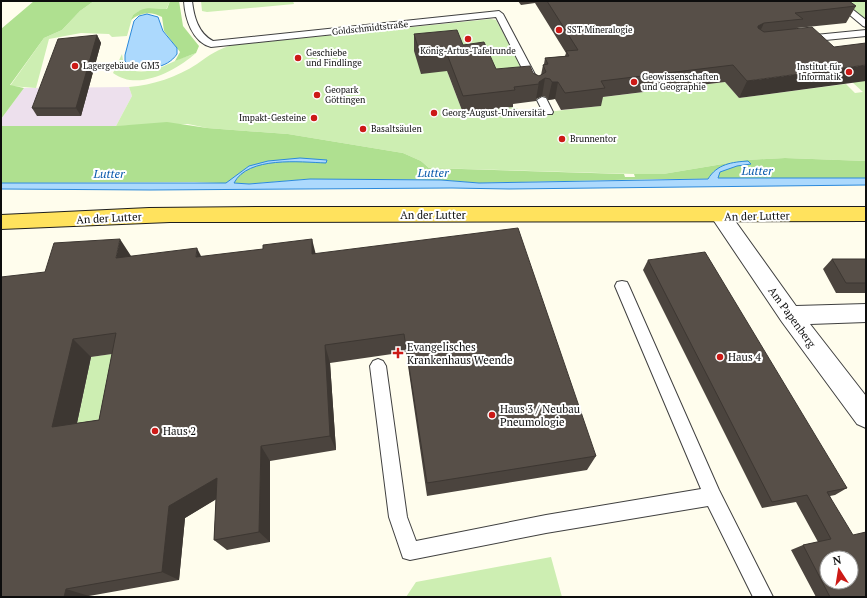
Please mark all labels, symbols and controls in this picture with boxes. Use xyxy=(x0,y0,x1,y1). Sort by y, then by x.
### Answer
street label: Goldschmidtstraße xyxy=(331,18,409,38)
place label: SST Mineralogie xyxy=(567,24,633,36)
marker: SST Mineralogie xyxy=(554,25,564,35)
marker: König-Artus-Tafelrunde xyxy=(463,34,473,44)
place label: König-Artus-Tafelrunde xyxy=(420,45,516,57)
place label: Geschiebe und Findlinge xyxy=(306,47,362,69)
marker: Geschiebe und Findlinge xyxy=(293,53,303,63)
place label: Lagergebäude GM3 xyxy=(83,60,160,72)
marker: Lagergebäude GM3 xyxy=(70,61,80,71)
place label: Institut für Informatik xyxy=(797,61,842,83)
marker: Institut für Informatik xyxy=(844,67,854,77)
place label: Geowissenschaften und Geographie xyxy=(642,71,719,93)
marker: Geowissenschaften und Geographie xyxy=(629,77,639,87)
place label: Geopark Göttingen xyxy=(325,84,366,106)
marker: Geopark Göttingen xyxy=(312,90,322,100)
place label: Georg-August-Universität xyxy=(442,107,546,119)
marker: Georg-August-Universität xyxy=(429,108,439,118)
place label: Impakt-Gesteine xyxy=(239,112,306,124)
marker: Impakt-Gesteine xyxy=(309,113,319,123)
place label: Basaltsäulen xyxy=(371,123,422,135)
marker: Basaltsäulen xyxy=(358,124,368,134)
place label: Brunnentor xyxy=(570,133,617,145)
marker: Brunnentor xyxy=(557,134,567,144)
water label: Lutter xyxy=(740,163,774,178)
water label: Lutter xyxy=(416,165,450,180)
water label: Lutter xyxy=(92,166,126,181)
street label: An der Lutter xyxy=(400,208,467,222)
street label: An der Lutter xyxy=(724,208,791,224)
street label: An der Lutter xyxy=(76,209,143,227)
street label: Am Papenberg xyxy=(765,284,819,350)
place label: Evangelisches Krankenhaus Weende xyxy=(407,340,513,367)
marker: Evangelisches Krankenhaus Weende xyxy=(392,347,404,359)
place label: Haus 4 xyxy=(728,350,761,364)
marker: Haus 4 xyxy=(715,352,725,362)
place label: Haus 3 / Neubau Pneumologie xyxy=(500,402,581,429)
marker: Haus 3 / Neubau Pneumologie xyxy=(487,410,497,420)
place label: Haus 2 xyxy=(163,424,196,438)
marker: Haus 2 xyxy=(150,426,160,436)
north arrow xyxy=(819,550,859,590)
text: N xyxy=(831,552,843,568)

